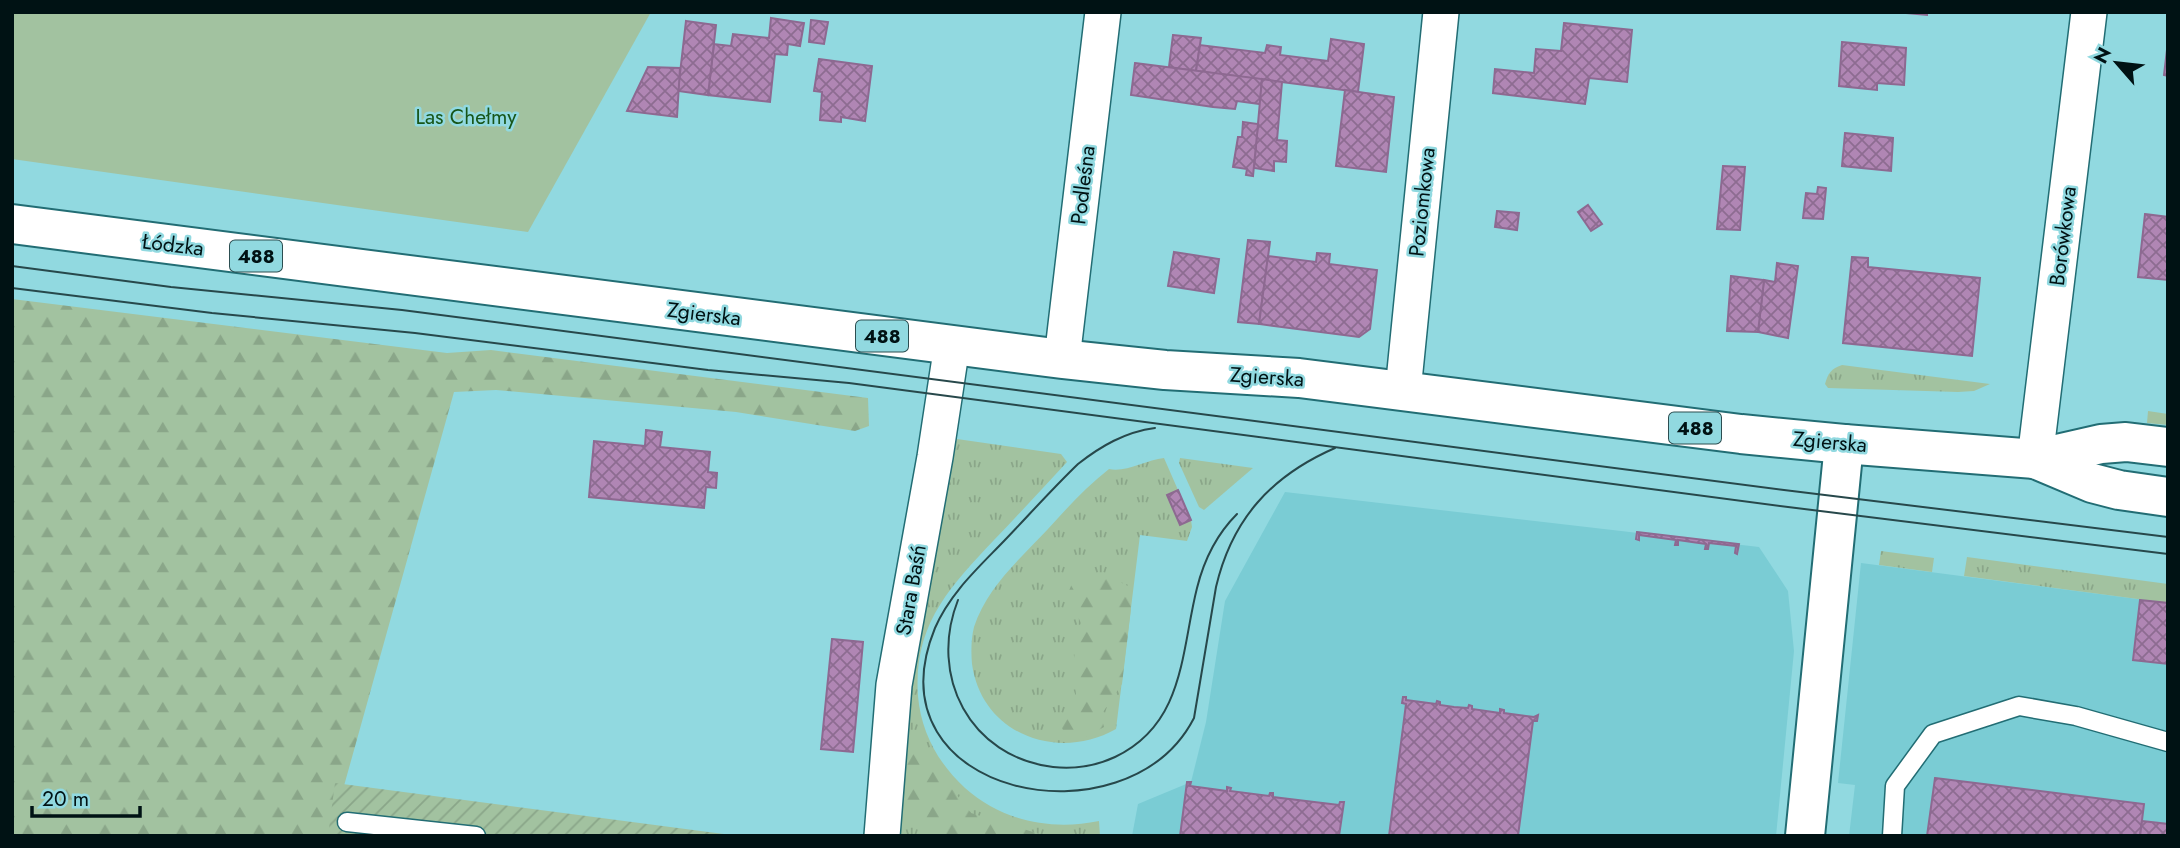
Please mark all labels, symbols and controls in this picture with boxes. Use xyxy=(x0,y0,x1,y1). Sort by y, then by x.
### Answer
north arrow xyxy=(2082,28,2152,98)
text: N xyxy=(2087,42,2118,68)
park label: Las Chełmy xyxy=(416,102,517,132)
street label: Podleśna xyxy=(1063,144,1103,226)
street label: Poziomkowa xyxy=(1401,146,1443,258)
street label: Borówkowa xyxy=(2042,185,2084,287)
street label: Łódzka xyxy=(139,226,206,264)
road number: 488 xyxy=(230,240,282,272)
street label: Zgierska xyxy=(665,295,743,333)
road number: 488 xyxy=(856,320,908,352)
street label: Zgierska xyxy=(1229,359,1305,395)
road number: 488 xyxy=(1669,412,1721,444)
street label: Zgierska xyxy=(1792,424,1868,460)
street label: Stara Baśń xyxy=(888,542,934,638)
scale bar xyxy=(32,774,140,818)
text: 20 m xyxy=(42,784,89,814)

